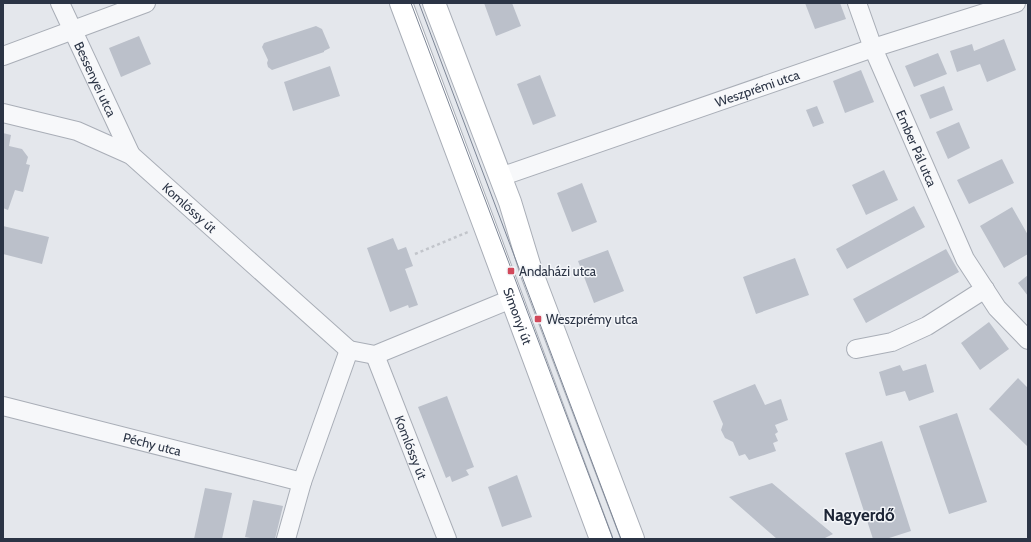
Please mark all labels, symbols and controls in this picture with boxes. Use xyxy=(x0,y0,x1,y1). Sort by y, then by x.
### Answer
street label: Bessenyei utca xyxy=(71,39,120,120)
street label: Weszprémi utca xyxy=(713,66,802,110)
street label: Ember Pál utca xyxy=(893,107,941,190)
street label: Komlóssy út xyxy=(159,179,221,236)
place label: Andaházi utca xyxy=(519,263,597,279)
marker: Andaházi utca xyxy=(506,266,516,276)
street label: Simonyi út xyxy=(500,285,536,347)
place label: Weszprémy utca xyxy=(546,311,639,327)
marker: Weszprémy utca xyxy=(533,314,543,324)
street label: Komlóssy út xyxy=(391,413,431,482)
street label: Péchy utca xyxy=(121,429,184,459)
district label: Nagyerdő xyxy=(823,505,895,525)

